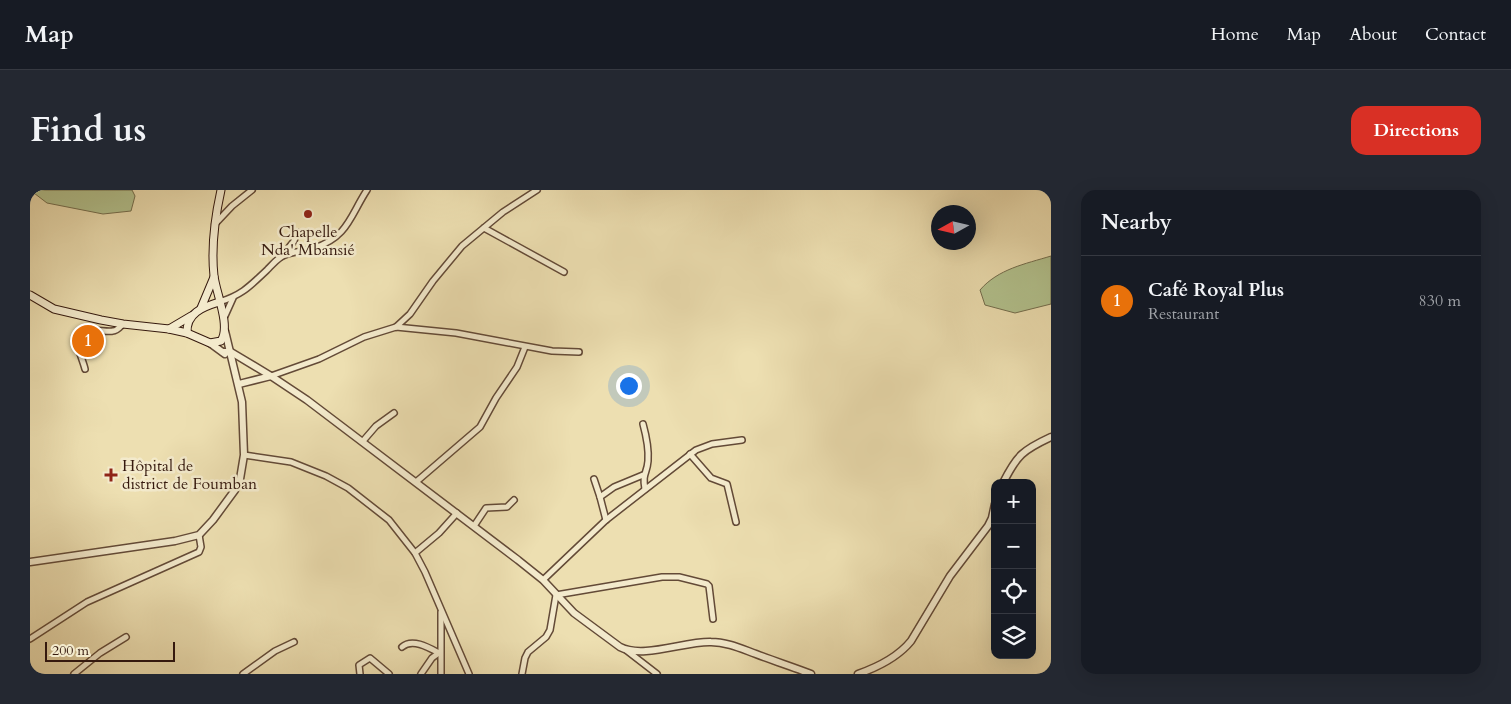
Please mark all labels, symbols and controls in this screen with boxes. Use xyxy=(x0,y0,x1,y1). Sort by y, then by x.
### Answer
text: Map xyxy=(25,18,74,51)
text: Home xyxy=(1211,22,1259,47)
text: Map xyxy=(1287,22,1321,47)
text: About xyxy=(1349,22,1397,47)
text: Contact xyxy=(1425,22,1486,47)
text: Find us xyxy=(30,106,146,154)
button: Directions xyxy=(1351,106,1481,155)
north arrow xyxy=(931,205,976,250)
marker: Chapelle Nda' Mbansié xyxy=(302,208,314,220)
text: Nearby xyxy=(1101,208,1172,237)
place label: Chapelle Nda' Mbansié xyxy=(261,221,355,261)
text: Café Royal Plus xyxy=(1148,277,1284,303)
text: 1 xyxy=(1113,290,1121,312)
text: 830 m xyxy=(1419,290,1461,312)
text: Restaurant xyxy=(1148,303,1219,325)
pin: 1 xyxy=(72,322,104,360)
your location xyxy=(616,373,642,399)
place label: Hôpital de district de Foumban xyxy=(122,455,257,495)
marker: Hôpital de district de Foumban xyxy=(104,468,118,482)
map controls xyxy=(991,479,1036,659)
button: + xyxy=(991,479,1036,524)
button: − xyxy=(991,524,1036,569)
button: locate xyxy=(991,569,1036,614)
button: layers xyxy=(991,614,1036,659)
scale bar xyxy=(45,639,175,662)
text: 200 m xyxy=(52,641,89,660)

